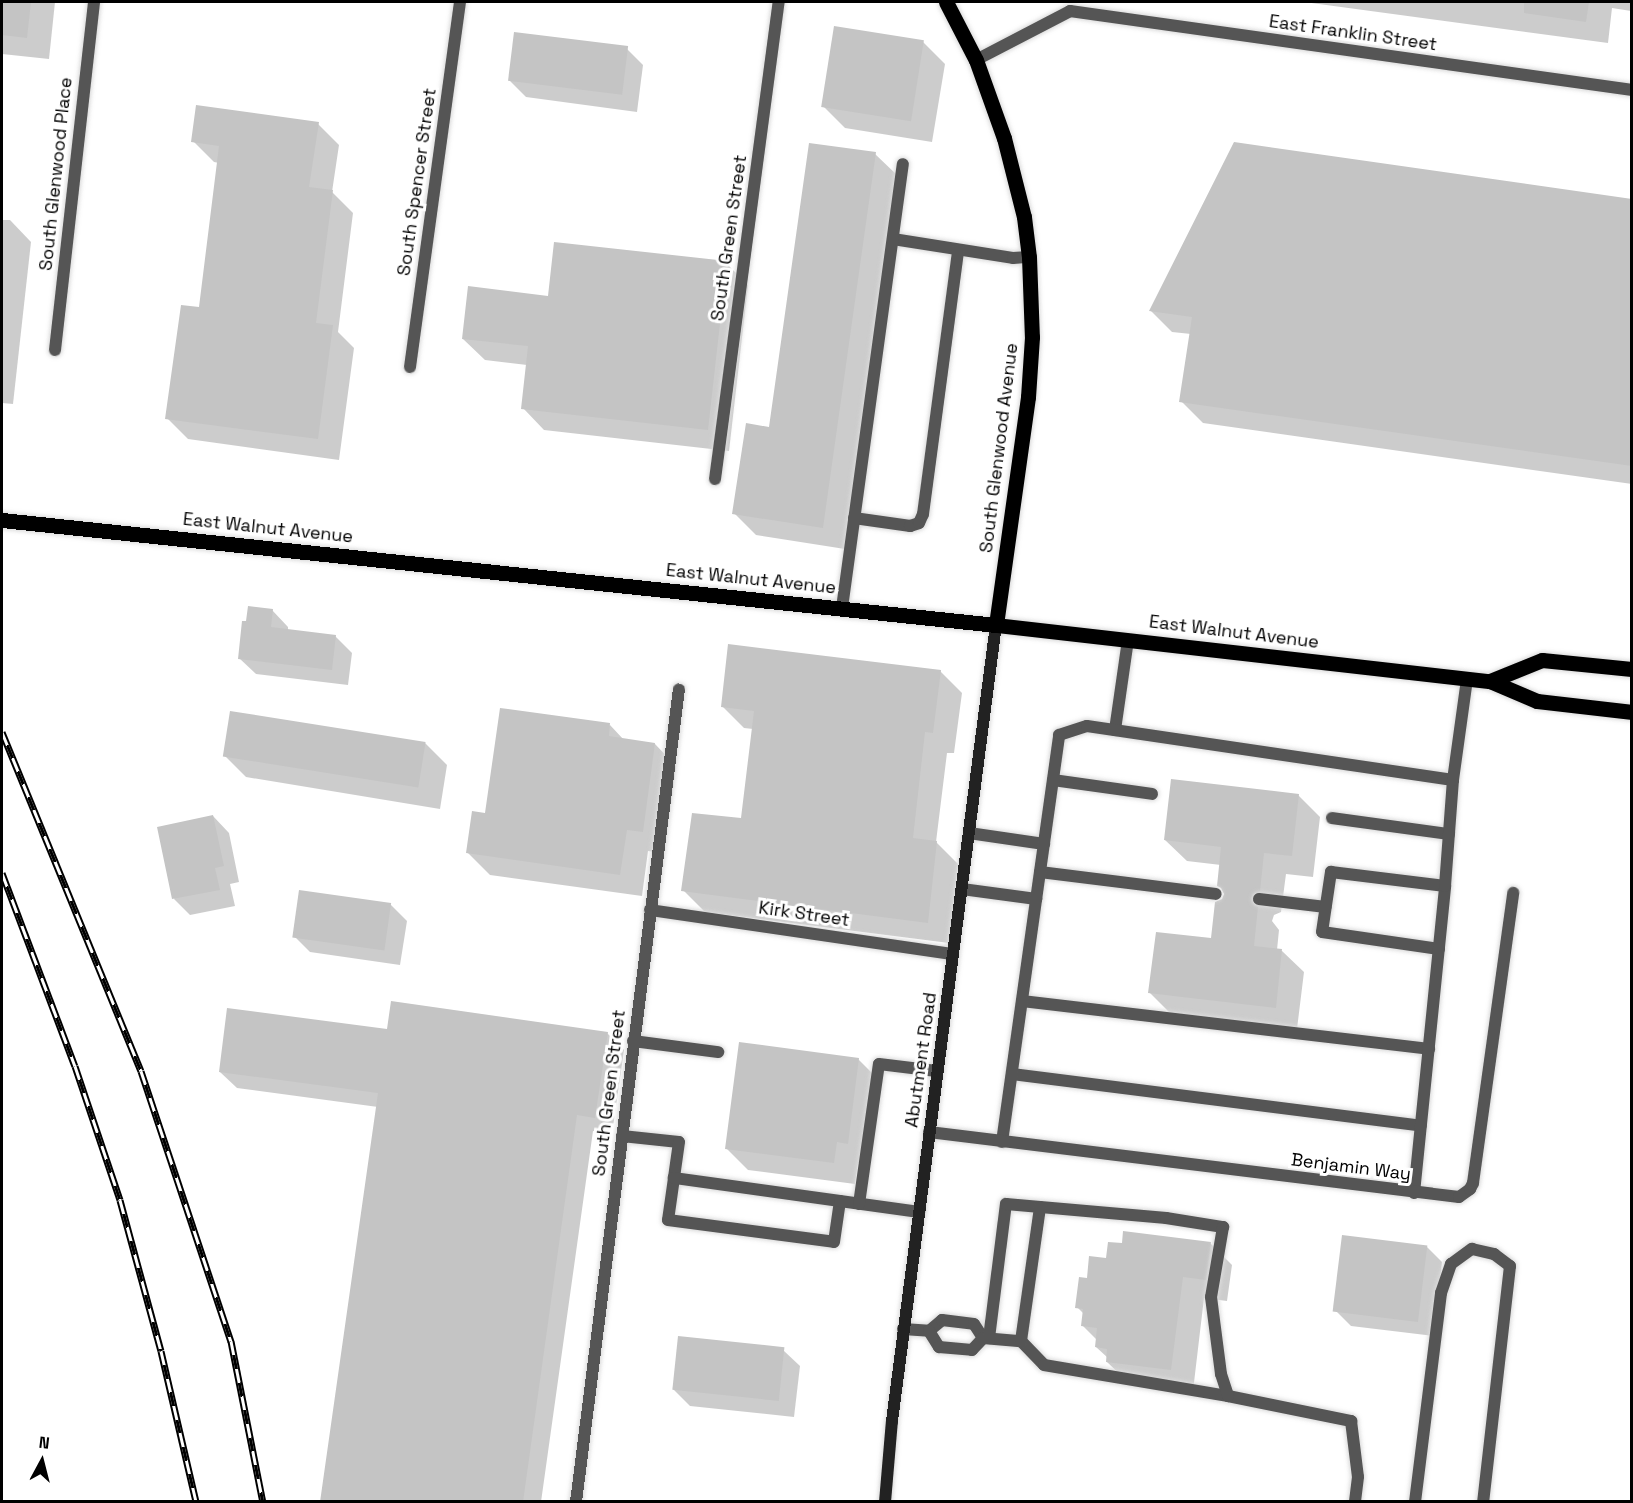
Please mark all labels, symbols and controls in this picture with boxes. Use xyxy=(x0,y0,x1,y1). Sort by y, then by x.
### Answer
street label: East Franklin Street xyxy=(1268,11,1438,55)
street label: South Glenwood Place xyxy=(35,76,77,272)
street label: South Spencer Street xyxy=(393,87,441,277)
street label: South Green Street xyxy=(707,154,751,322)
street label: South Glenwood Avenue xyxy=(975,342,1023,554)
street label: East Walnut Avenue xyxy=(182,508,354,548)
street label: East Walnut Avenue xyxy=(665,559,837,599)
street label: East Walnut Avenue xyxy=(1148,611,1320,653)
street label: Kirk Street xyxy=(757,897,851,931)
street label: Abutment Road xyxy=(901,991,941,1129)
street label: South Green Street xyxy=(588,1009,630,1177)
street label: Benjamin Way xyxy=(1290,1149,1412,1185)
north arrow xyxy=(12,1431,72,1491)
text: N xyxy=(38,1432,51,1454)

